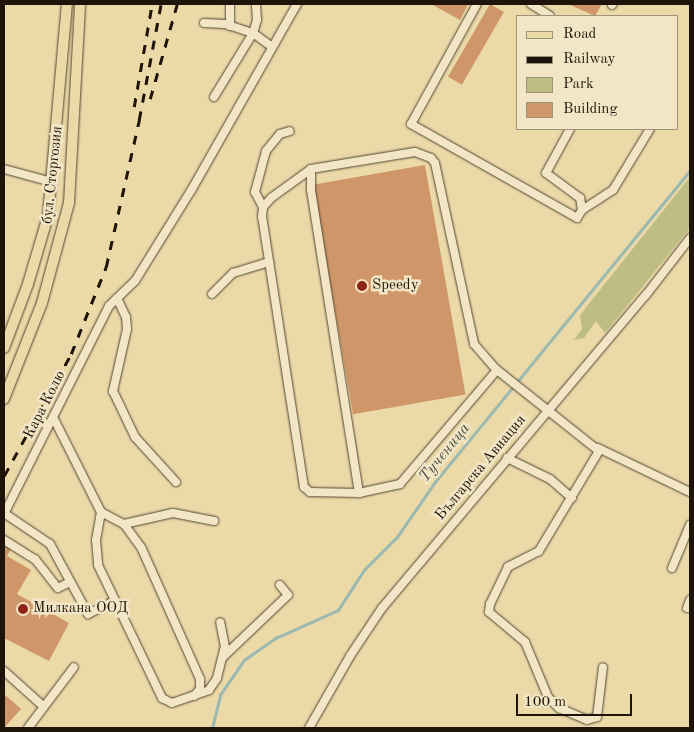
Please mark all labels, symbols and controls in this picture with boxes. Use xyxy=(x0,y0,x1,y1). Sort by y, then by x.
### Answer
legend xyxy=(516,15,679,130)
text: Road xyxy=(563,27,596,42)
text: Railway xyxy=(563,52,616,67)
text: Park xyxy=(563,77,594,92)
text: Building xyxy=(563,102,618,117)
street label: бул. Сторгозия xyxy=(39,125,67,225)
place label: Speedy xyxy=(372,277,419,295)
marker: Speedy xyxy=(356,280,368,292)
street label: Кара Колю xyxy=(20,368,70,442)
street label: Българска Авиация xyxy=(432,412,530,524)
water label: Тученица xyxy=(415,420,475,486)
place label: Милкана OOД xyxy=(33,600,128,618)
marker: Милкана OOД xyxy=(17,603,29,615)
scale bar xyxy=(519,684,635,716)
text: 100 m xyxy=(524,695,566,710)

